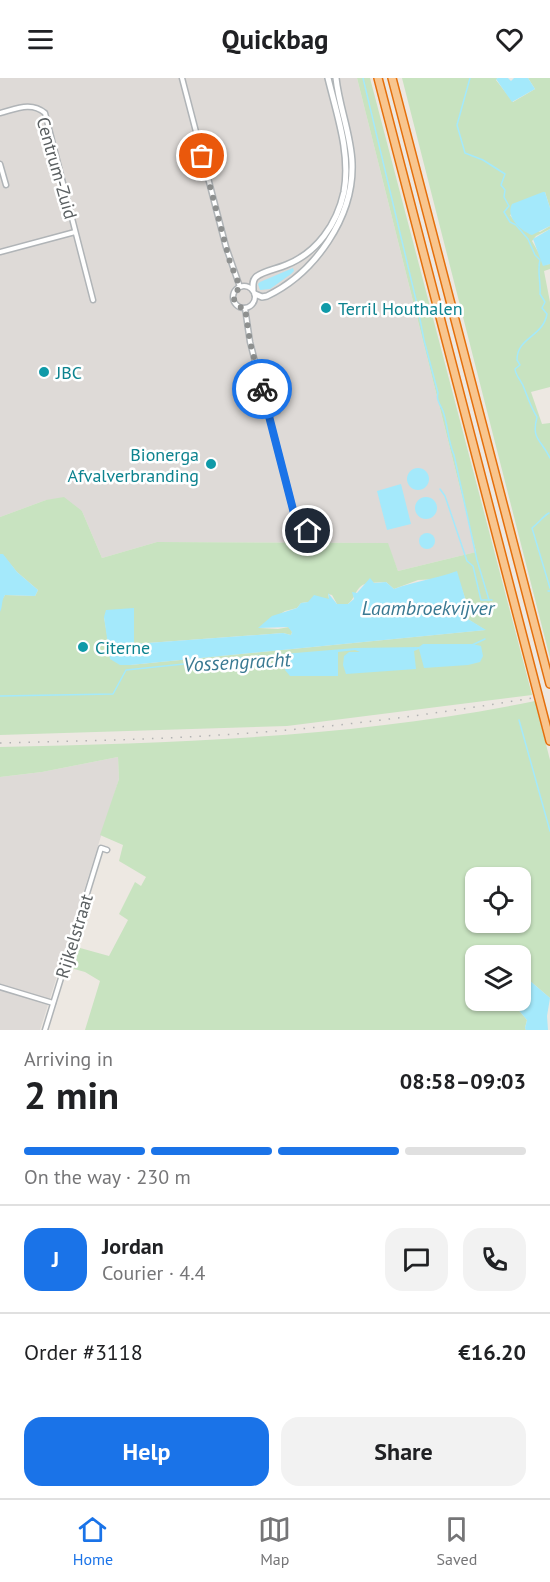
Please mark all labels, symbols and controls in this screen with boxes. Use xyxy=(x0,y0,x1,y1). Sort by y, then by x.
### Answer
text: Quickbag xyxy=(221,22,329,56)
icon: menu xyxy=(24,23,57,56)
icon: heart xyxy=(493,23,526,56)
street label: Centrum-Zuid xyxy=(31,114,83,222)
pin xyxy=(176,130,227,181)
icon: bag xyxy=(185,139,218,172)
place label: Terril Houthalen xyxy=(338,297,463,320)
marker: Terril Houthalen xyxy=(319,301,333,315)
courier xyxy=(232,359,292,419)
place label: JBC xyxy=(55,361,82,384)
marker: JBC xyxy=(37,365,51,379)
icon: bike xyxy=(246,373,279,406)
place label: Bionerga Afvalverbranding xyxy=(67,443,199,487)
marker: Bionerga Afvalverbranding xyxy=(204,457,218,471)
pin xyxy=(282,505,333,556)
icon: home xyxy=(291,514,324,547)
water label: Laambroekvijver xyxy=(362,595,496,621)
place label: Citerne xyxy=(95,636,150,659)
marker: Citerne xyxy=(76,640,90,654)
water label: Vossengracht xyxy=(183,646,293,678)
map controls xyxy=(465,867,531,1011)
button: locate xyxy=(465,867,531,933)
street label: Rijkelstraat xyxy=(50,891,98,981)
button: layers xyxy=(465,945,531,1011)
text: Arriving in xyxy=(24,1046,113,1072)
text: 08:58–09:03 xyxy=(400,1067,526,1095)
text: 2 min xyxy=(24,1069,119,1120)
text: On the way · 230 m xyxy=(24,1164,191,1190)
button: chat xyxy=(385,1228,448,1291)
button: phone xyxy=(463,1228,526,1291)
text: Jordan xyxy=(102,1232,164,1260)
text: J xyxy=(52,1245,59,1273)
text: Courier · 4.4 xyxy=(102,1260,205,1286)
text: Order #3118 xyxy=(24,1338,143,1366)
text: €16.20 xyxy=(458,1338,526,1366)
button: Help xyxy=(24,1417,269,1486)
button: Share xyxy=(281,1417,526,1486)
tab: Home xyxy=(73,1513,113,1569)
tab: Map xyxy=(258,1513,291,1569)
tab: Saved xyxy=(437,1513,477,1569)

